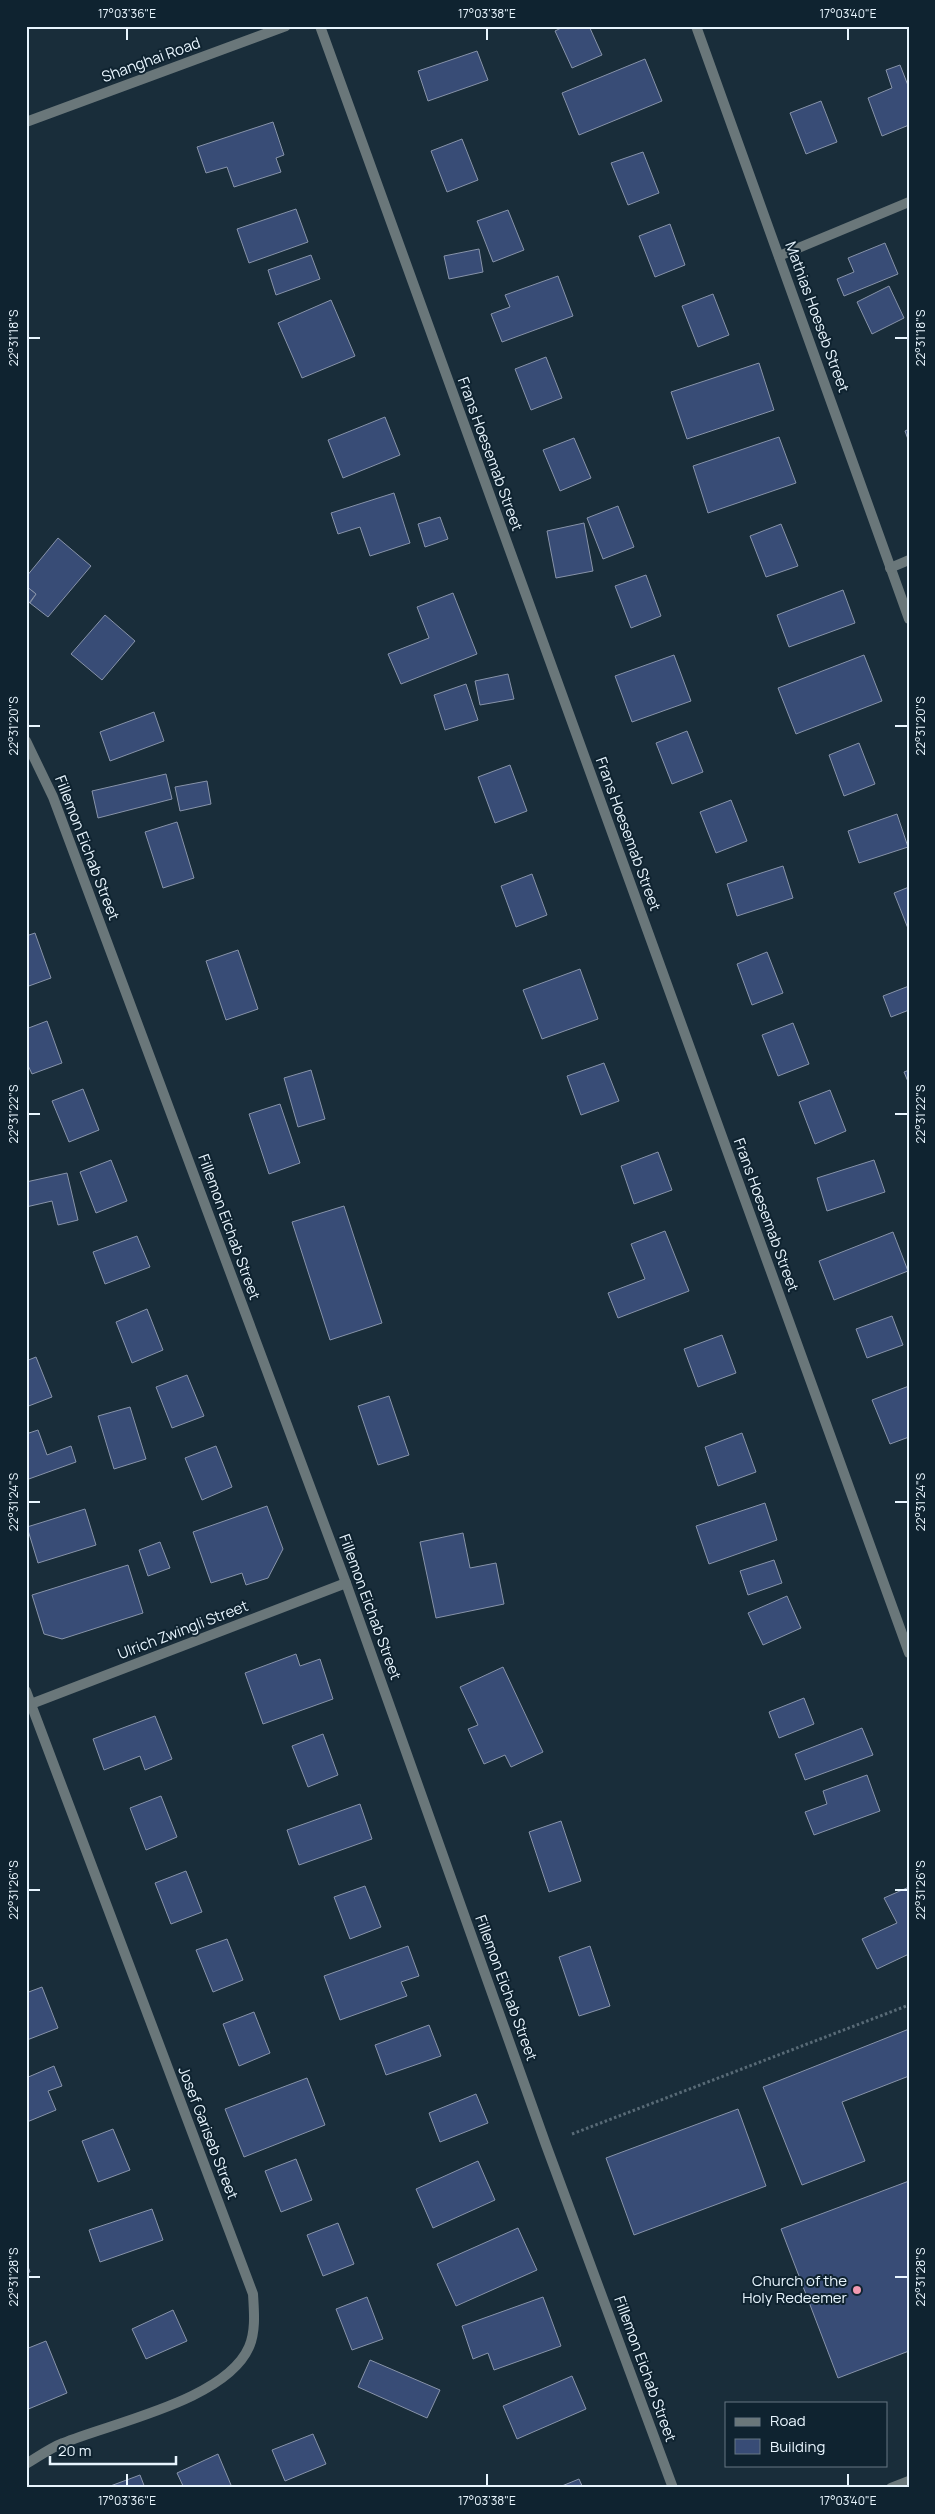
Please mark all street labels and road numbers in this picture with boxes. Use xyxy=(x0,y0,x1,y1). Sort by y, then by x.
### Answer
street label: Shanghai Road xyxy=(99,32,203,87)
street label: Mathias Hoeseb Street xyxy=(780,239,855,395)
street label: Frans Hoesemab Street xyxy=(453,374,528,534)
street label: Frans Hoesemab Street xyxy=(591,754,666,914)
street label: Fillemon Eichab Street xyxy=(50,772,125,923)
street label: Frans Hoesemab Street xyxy=(729,1135,804,1295)
street label: Fillemon Eichab Street xyxy=(193,1151,266,1303)
street label: Fillemon Eichab Street xyxy=(334,1531,407,1683)
street label: Ulrich Zwingli Street xyxy=(114,1595,251,1664)
street label: Fillemon Eichab Street xyxy=(470,1912,543,2064)
street label: Josef Gariseb Street xyxy=(173,2063,244,2202)
street label: Fillemon Eichab Street xyxy=(609,2293,682,2445)

